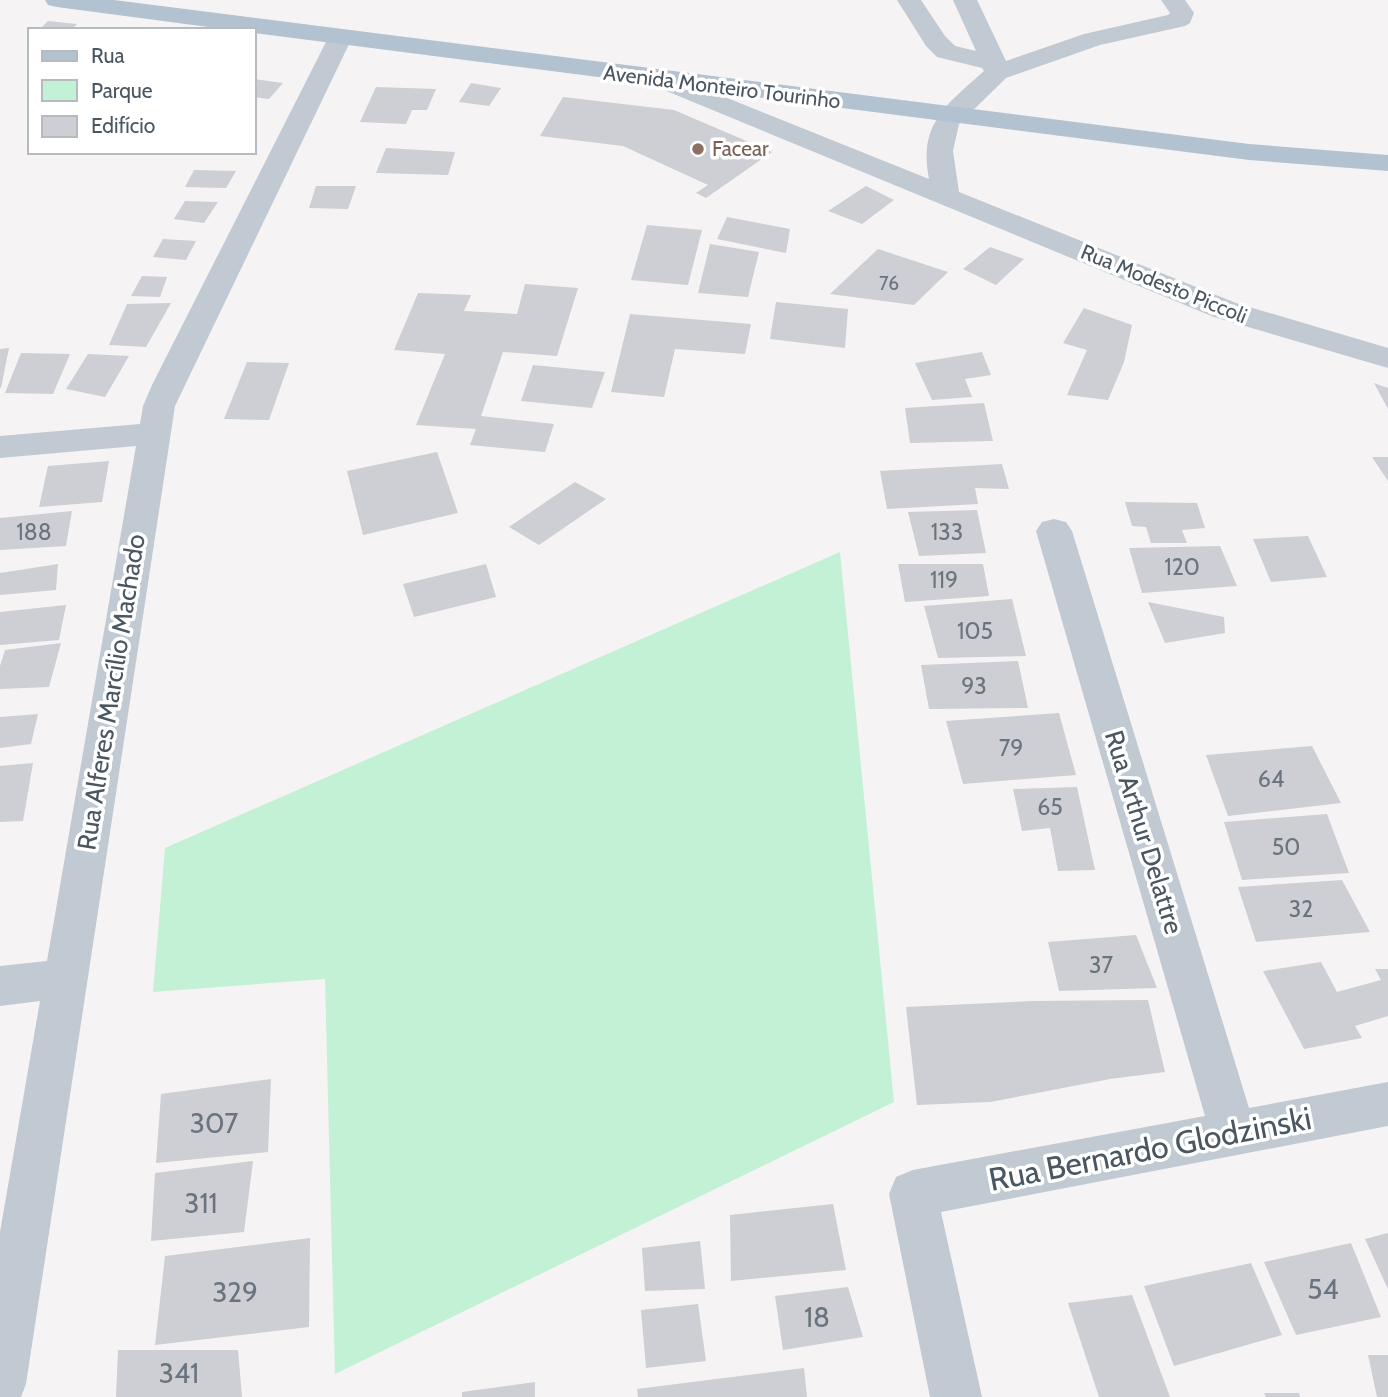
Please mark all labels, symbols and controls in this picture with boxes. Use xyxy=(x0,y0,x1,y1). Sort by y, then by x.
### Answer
legend xyxy=(28,28,256,154)
text: Rua xyxy=(91,43,125,68)
street label: Avenida Monteiro Tourinho xyxy=(602,60,842,113)
text: Parque xyxy=(91,78,153,103)
text: Edifício xyxy=(91,113,155,138)
place label: Facear xyxy=(712,136,769,161)
marker: Facear xyxy=(690,141,706,157)
street label: Rua Modesto Piccoli xyxy=(1077,239,1251,328)
house number: 76 xyxy=(879,272,899,295)
house number: 188 xyxy=(16,518,52,546)
house number: 133 xyxy=(931,518,963,546)
street label: Rua Alferes Marcílio Machado xyxy=(70,532,152,852)
house number: 120 xyxy=(1164,553,1200,581)
house number: 119 xyxy=(930,566,958,594)
house number: 105 xyxy=(957,617,993,645)
house number: 93 xyxy=(961,672,987,700)
street label: Rua Arthur Delattre xyxy=(1098,726,1190,938)
house number: 79 xyxy=(999,734,1023,762)
house number: 64 xyxy=(1258,765,1284,793)
house number: 65 xyxy=(1037,793,1063,821)
house number: 50 xyxy=(1272,833,1300,861)
house number: 32 xyxy=(1289,895,1313,923)
house number: 37 xyxy=(1089,951,1113,979)
street label: Rua Bernardo Glodzinski xyxy=(985,1098,1314,1199)
house number: 307 xyxy=(190,1106,238,1140)
house number: 311 xyxy=(184,1186,218,1220)
house number: 54 xyxy=(1307,1272,1339,1306)
house number: 329 xyxy=(212,1275,258,1309)
house number: 18 xyxy=(804,1300,830,1334)
house number: 341 xyxy=(159,1356,199,1390)

